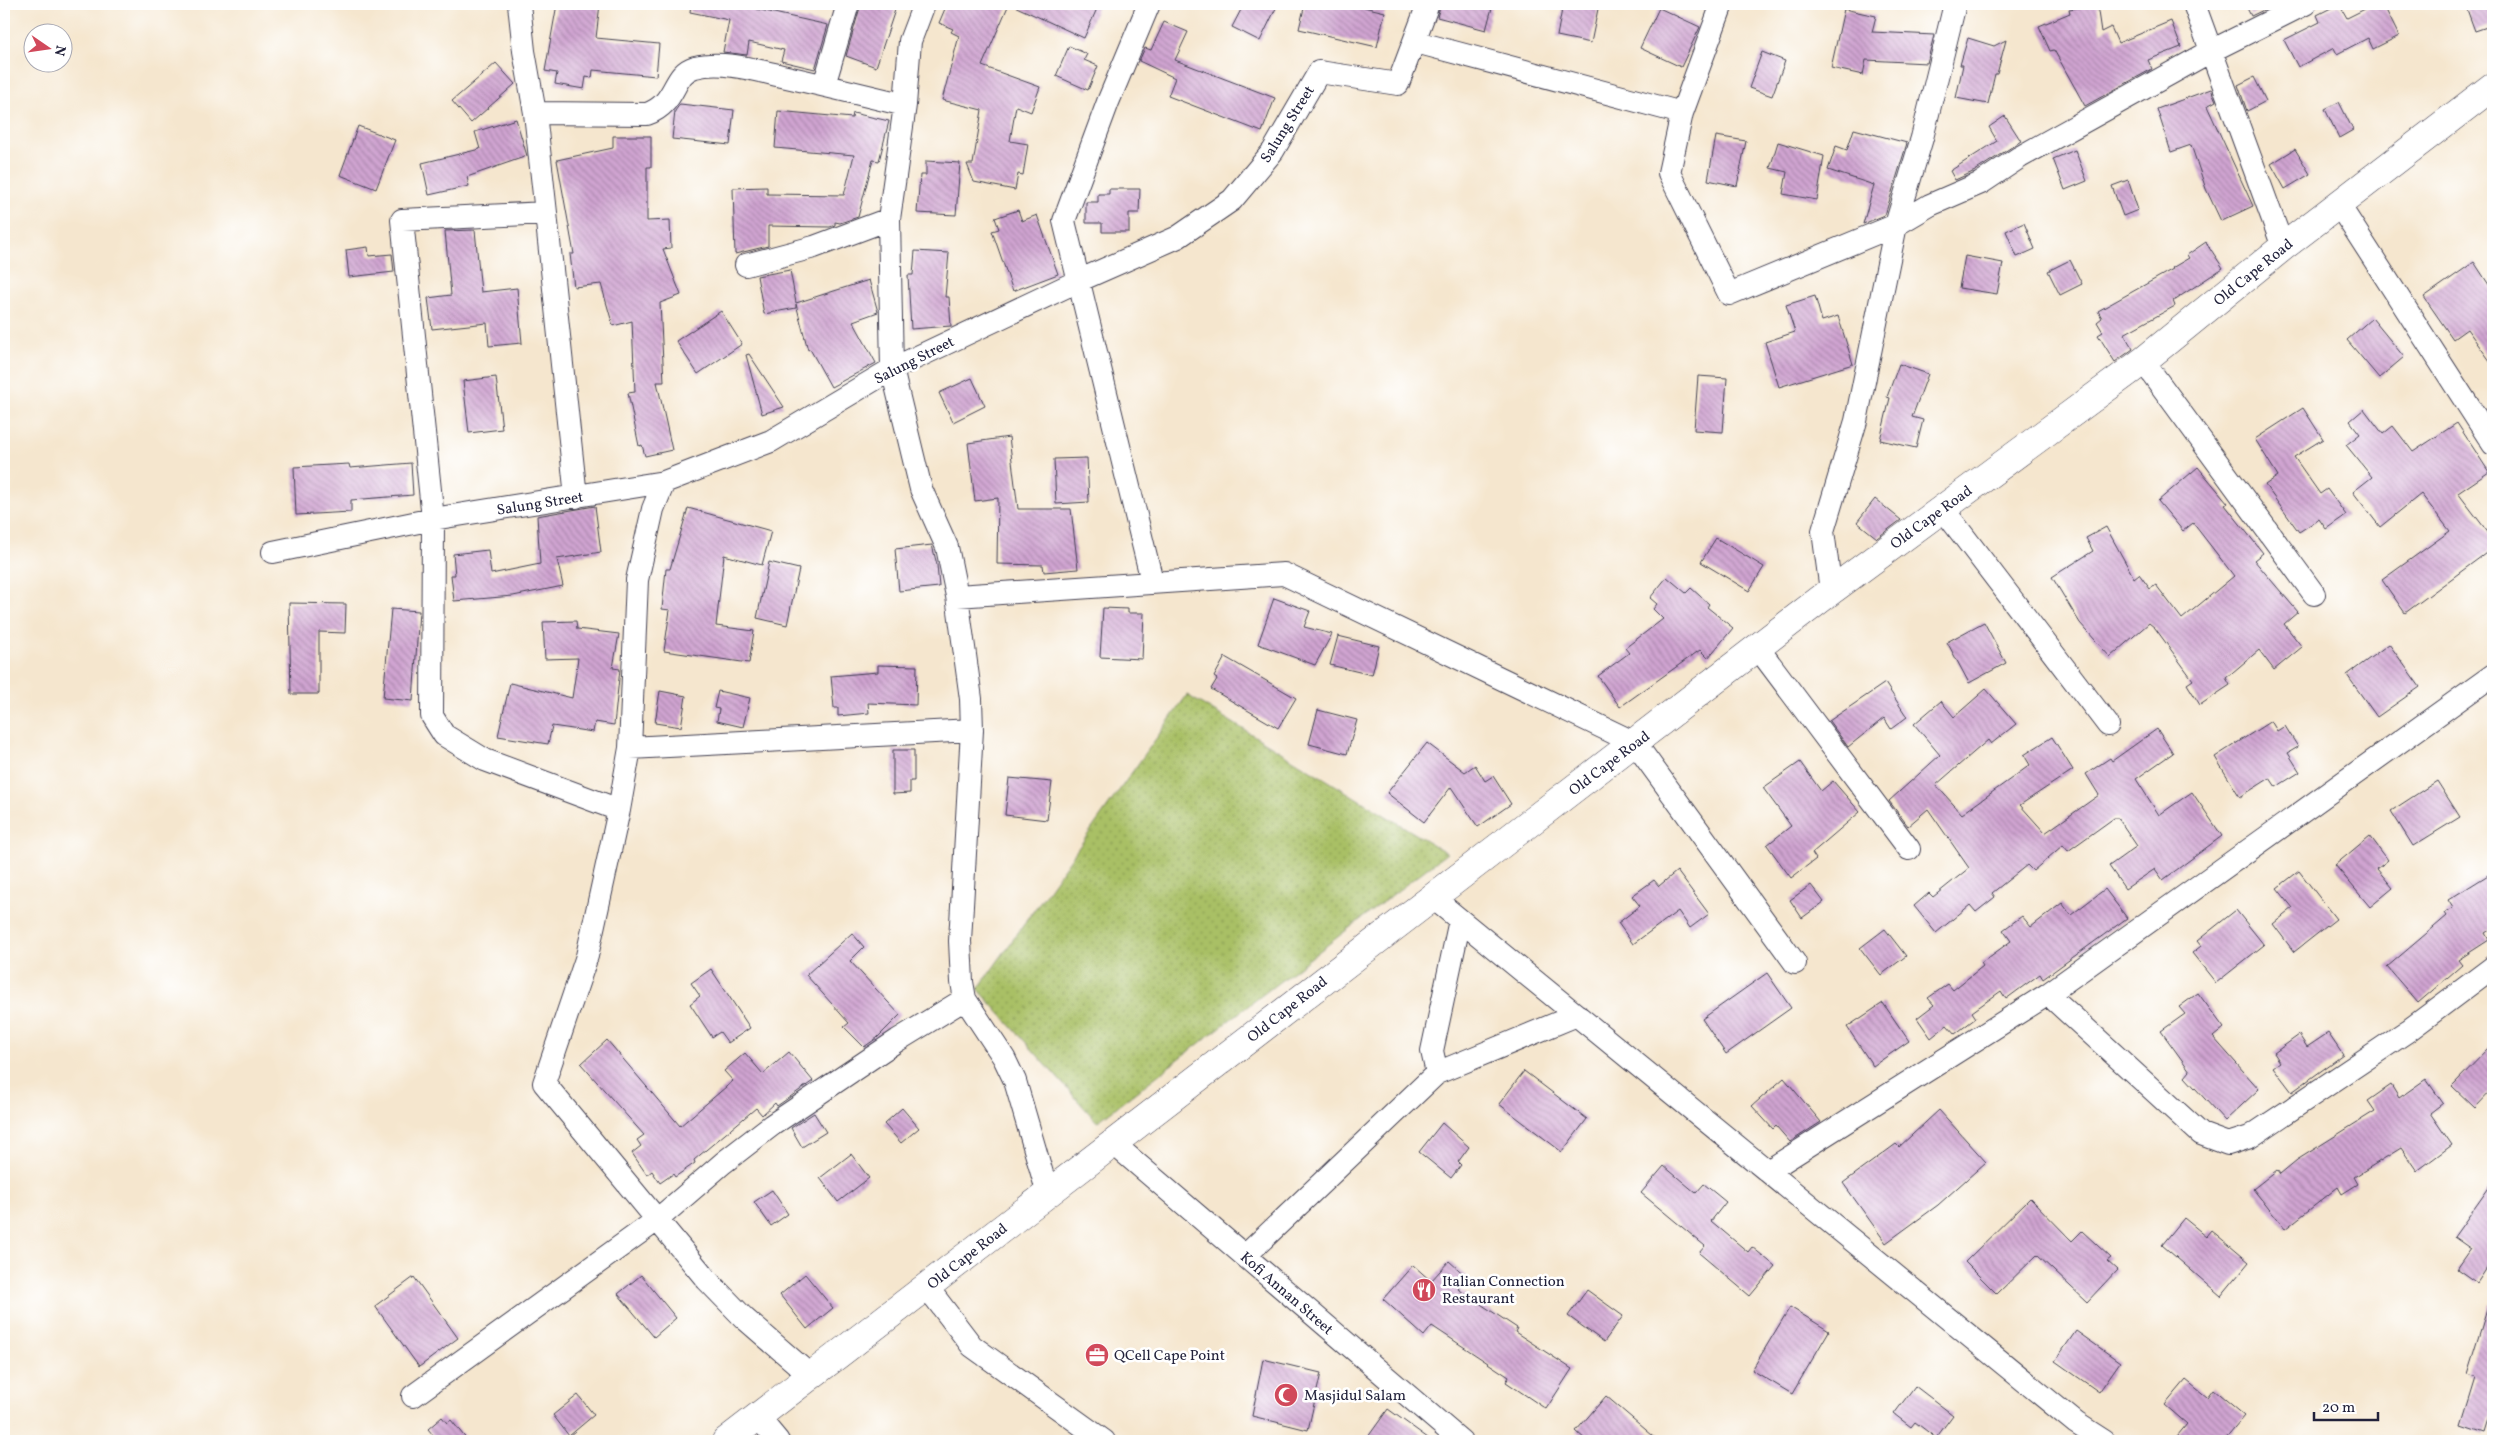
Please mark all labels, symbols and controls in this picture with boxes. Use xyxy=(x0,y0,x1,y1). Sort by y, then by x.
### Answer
north arrow xyxy=(22,22,72,72)
text: N xyxy=(49,43,70,58)
street label: Salung Street xyxy=(1256,82,1320,168)
street label: Old Cape Road xyxy=(2210,235,2298,312)
street label: Salung Street xyxy=(871,332,958,391)
street label: Old Cape Road xyxy=(1887,481,1977,555)
street label: Salung Street xyxy=(495,487,585,522)
street label: Old Cape Road xyxy=(1565,727,1655,802)
street label: Old Cape Road xyxy=(1243,972,1333,1048)
street label: Old Cape Road xyxy=(923,1219,1013,1295)
street label: Kofi Annan Street xyxy=(1235,1248,1337,1340)
place label: Italian Connection Restaurant xyxy=(1442,1272,1565,1310)
restaurant icon: Italian Connection Restaurant xyxy=(1411,1277,1437,1303)
office icon: QCell Cape Point xyxy=(1084,1342,1110,1368)
place label: QCell Cape Point xyxy=(1114,1346,1225,1367)
mosque icon: Masjidul Salam xyxy=(1273,1382,1299,1408)
place label: Masjidul Salam xyxy=(1304,1386,1406,1407)
scale bar xyxy=(2314,1390,2378,1422)
text: 20 m xyxy=(2322,1398,2355,1419)

